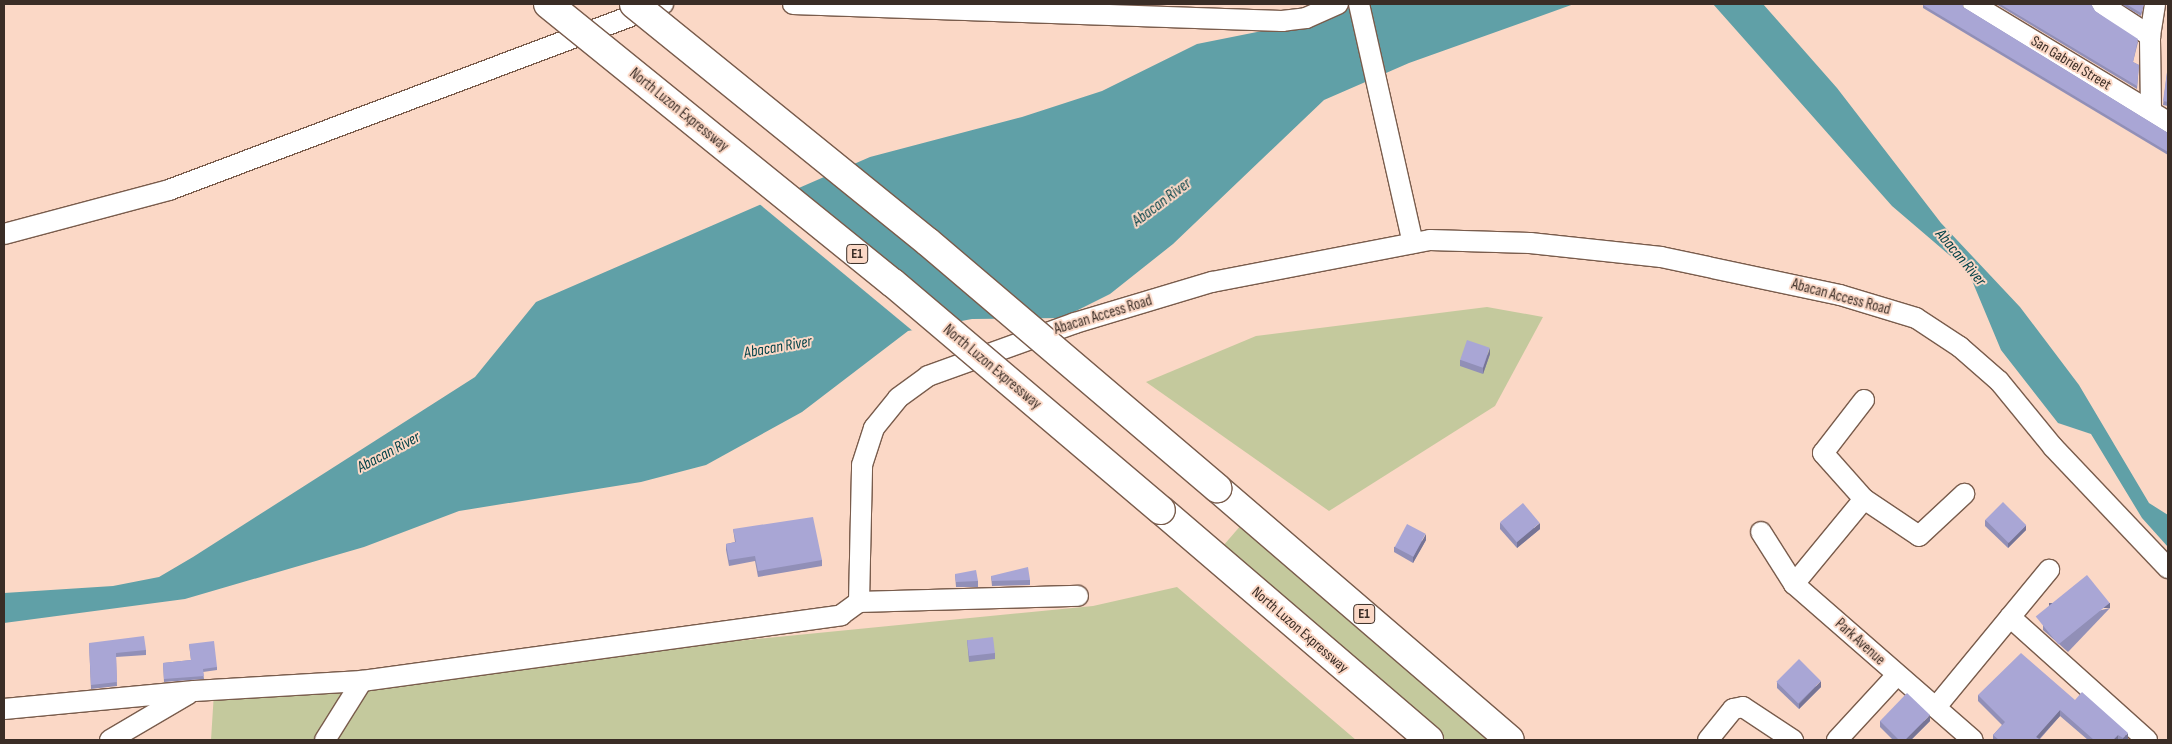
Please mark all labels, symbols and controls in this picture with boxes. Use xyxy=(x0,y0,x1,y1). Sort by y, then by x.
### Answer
street label: San Gabriel Street xyxy=(2028,32,2114,94)
street label: North Luzon Expressway xyxy=(626,65,732,155)
water label: Abacan River xyxy=(1129,175,1195,231)
water label: Abacan River xyxy=(1931,226,1989,290)
road number: E1 xyxy=(846,242,868,266)
street label: Abacan Access Road xyxy=(1790,275,1892,319)
street label: Abacan Access Road xyxy=(1052,292,1154,338)
street label: North Luzon Expressway xyxy=(939,321,1045,413)
water label: Abacan River xyxy=(743,333,813,363)
water label: Abacan River xyxy=(354,428,424,478)
street label: North Luzon Expressway xyxy=(1248,583,1352,677)
road number: E1 xyxy=(1353,602,1375,626)
street label: Park Avenue xyxy=(1831,615,1889,669)

